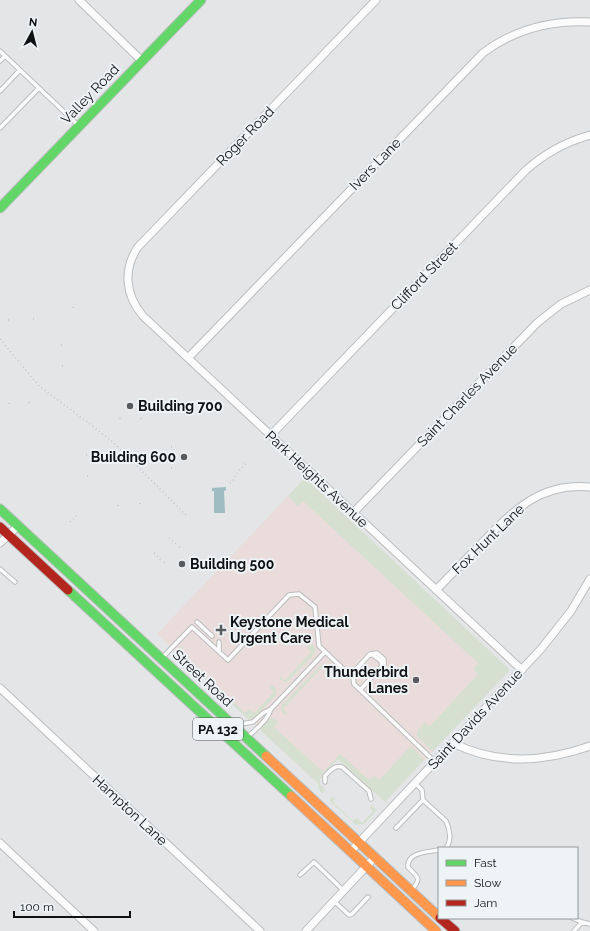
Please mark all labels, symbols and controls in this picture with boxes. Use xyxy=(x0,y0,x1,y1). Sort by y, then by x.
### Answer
north arrow xyxy=(12,12,52,52)
text: N xyxy=(28,16,38,30)
street label: Valley Road xyxy=(58,61,122,127)
street label: Roger Road xyxy=(213,103,277,169)
street label: Ivers Lane xyxy=(346,135,404,193)
street label: Clifford Street xyxy=(387,238,461,313)
street label: Saint Charles Avenue xyxy=(414,340,520,450)
place label: Building 700 xyxy=(138,398,223,414)
marker: Building 700 xyxy=(125,401,135,411)
street label: Park Heights Avenue xyxy=(263,427,371,531)
place label: Building 600 xyxy=(91,449,176,465)
marker: Building 600 xyxy=(179,452,189,462)
street label: Fox Hunt Lane xyxy=(449,501,527,577)
place label: Building 500 xyxy=(190,556,274,572)
marker: Building 500 xyxy=(177,559,187,569)
place label: Keystone Medical Urgent Care xyxy=(230,614,349,646)
marker: Keystone Medical Urgent Care xyxy=(215,624,227,636)
street label: Street Road xyxy=(170,646,236,710)
place label: Thunderbird Lanes xyxy=(324,664,408,696)
street label: Saint Davids Avenue xyxy=(424,666,526,772)
marker: Thunderbird Lanes xyxy=(411,675,421,685)
road number: PA 132 xyxy=(193,718,243,740)
street label: Hampton Lane xyxy=(89,771,171,849)
legend xyxy=(438,847,578,919)
text: Fast xyxy=(474,856,497,870)
text: Slow xyxy=(474,876,501,890)
scale bar xyxy=(14,893,130,919)
text: Jam xyxy=(474,896,497,910)
text: 100 m xyxy=(20,900,54,914)

